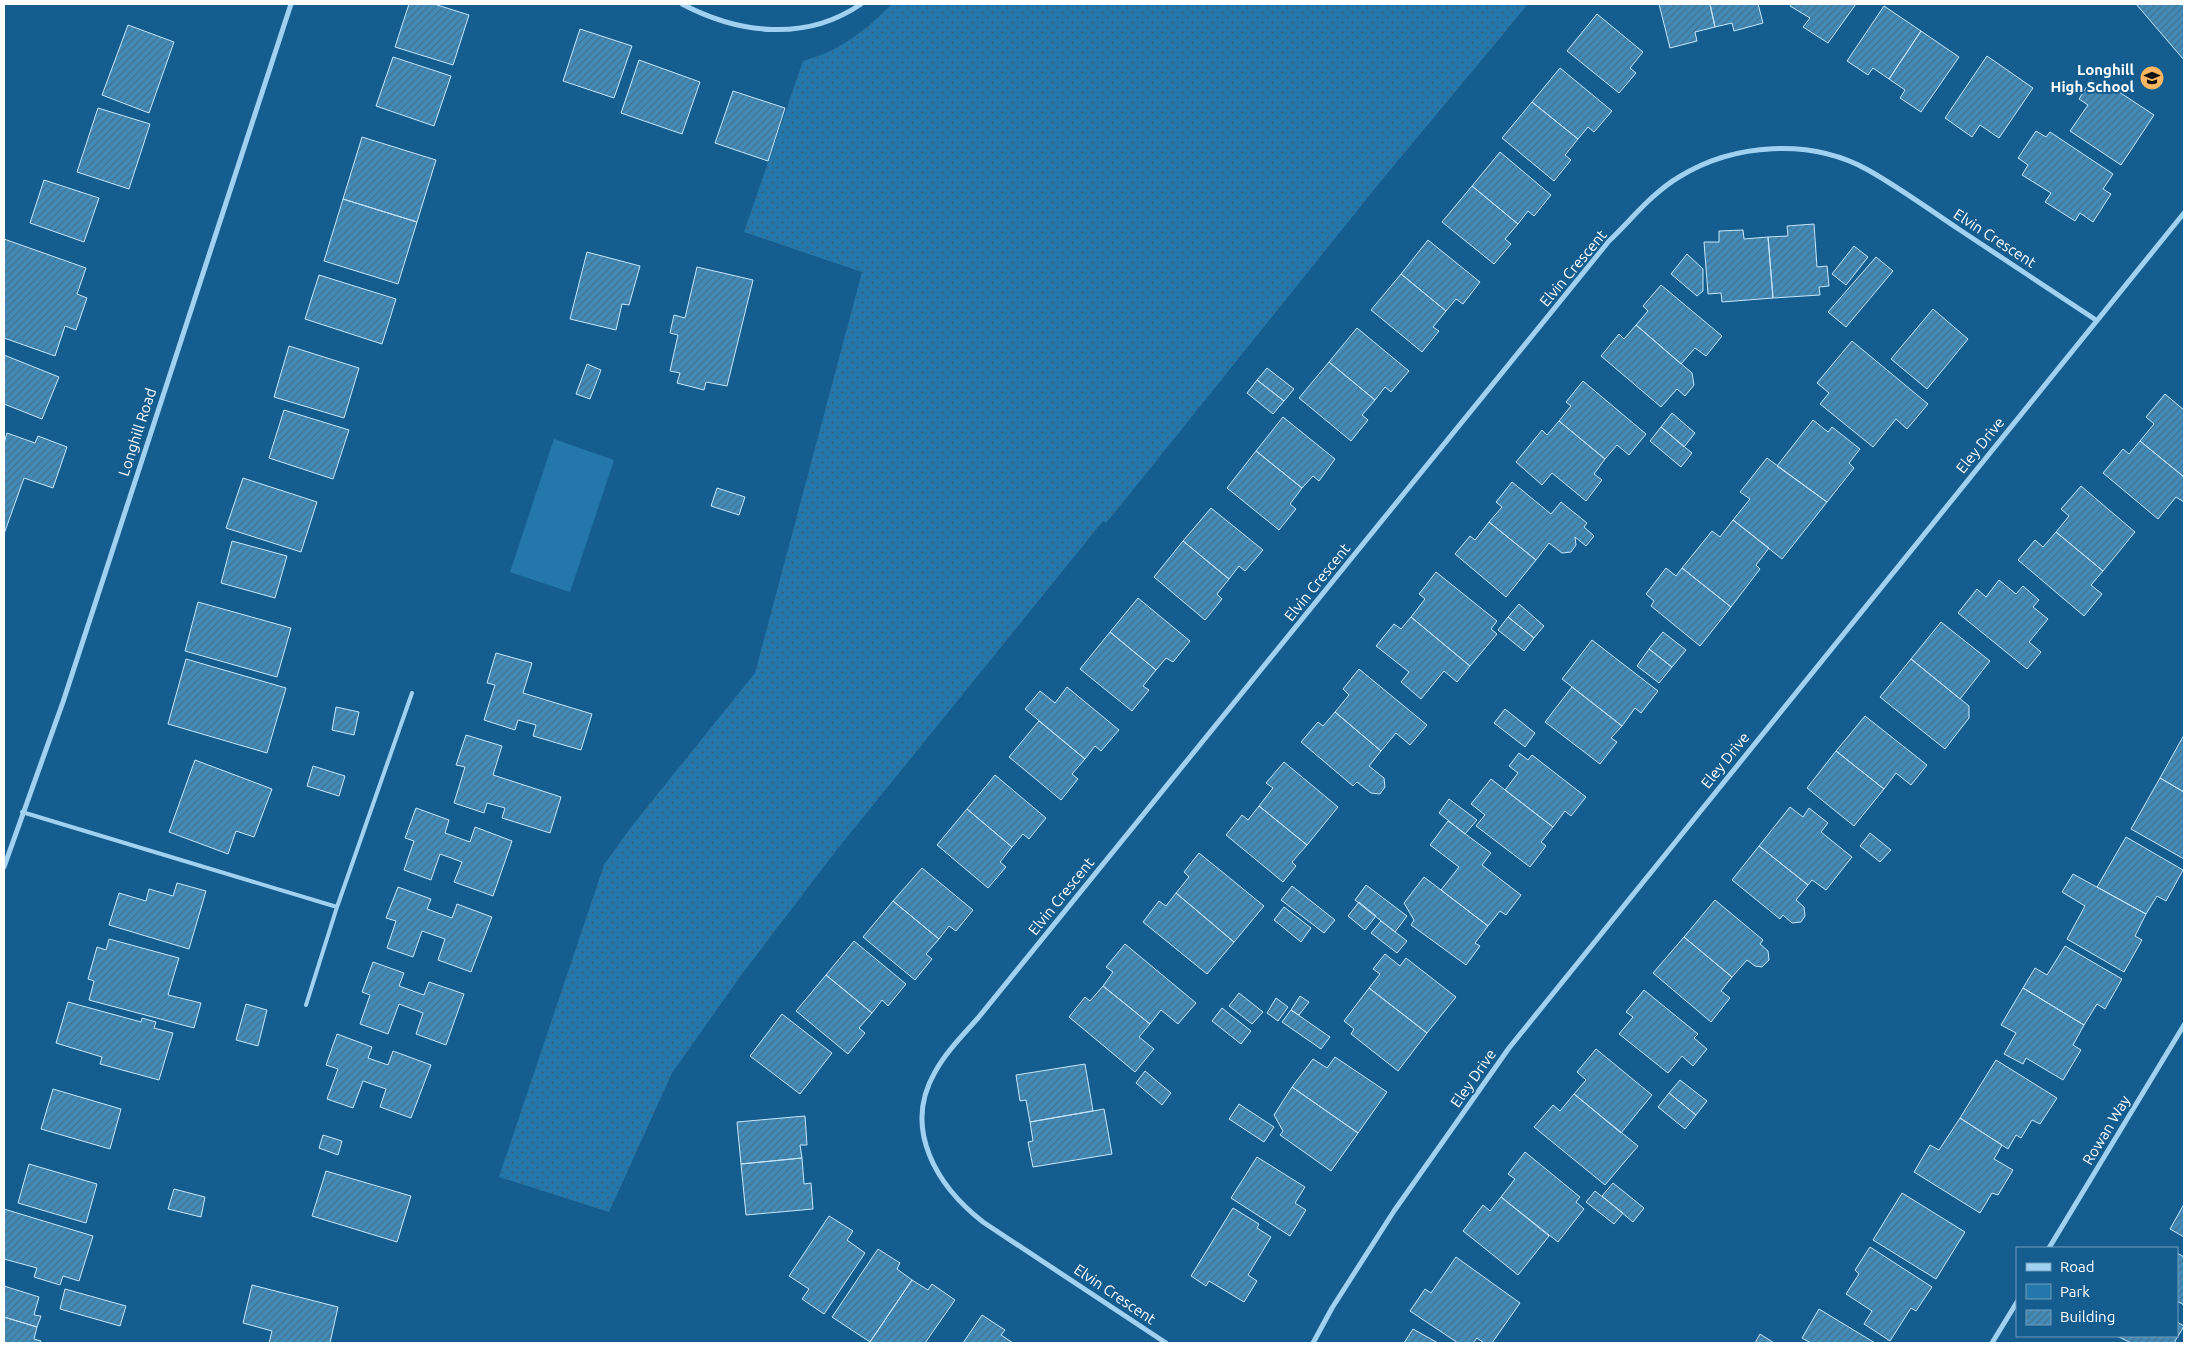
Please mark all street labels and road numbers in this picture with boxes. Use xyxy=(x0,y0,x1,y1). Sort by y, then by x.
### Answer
street label: Elvin Crescent xyxy=(1951,205,2039,271)
street label: Elvin Crescent xyxy=(1536,226,1610,310)
street label: Longhill Road xyxy=(115,386,159,478)
street label: Eley Drive xyxy=(1952,414,2008,476)
street label: Elvin Crescent xyxy=(1281,540,1353,624)
street label: Eley Drive xyxy=(1697,729,1753,791)
street label: Elvin Crescent xyxy=(1025,854,1097,938)
street label: Eley Drive xyxy=(1447,1046,1499,1110)
street label: Rowan Way xyxy=(2079,1092,2133,1168)
street label: Elvin Crescent xyxy=(1071,1260,1159,1328)

